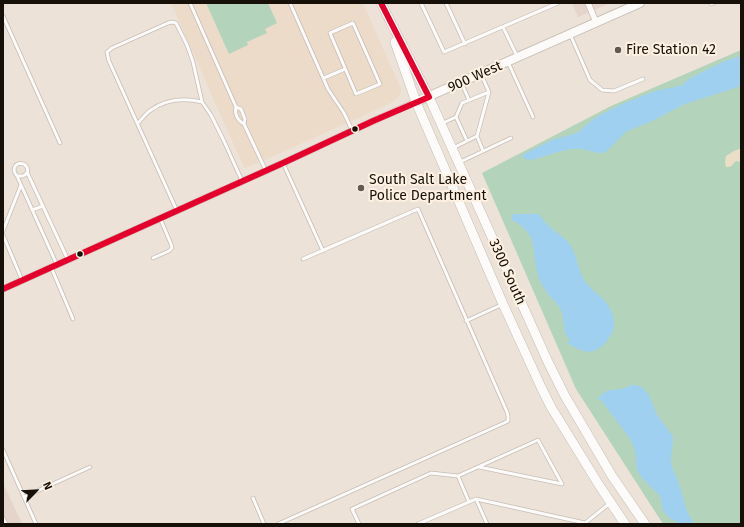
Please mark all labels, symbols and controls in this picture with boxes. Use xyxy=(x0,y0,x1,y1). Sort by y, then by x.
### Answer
place label: Fire Station 42 xyxy=(626,42,716,58)
marker: Fire Station 42 xyxy=(613,45,623,55)
street label: 900 West xyxy=(445,58,505,96)
unlabelled marker xyxy=(350,124,360,134)
place label: South Salt Lake Police Department xyxy=(369,172,486,204)
marker: South Salt Lake Police Department xyxy=(356,183,366,193)
street label: 3300 South xyxy=(485,236,529,308)
unlabelled marker xyxy=(75,249,85,259)
north arrow xyxy=(16,471,56,511)
text: N xyxy=(40,480,55,492)

